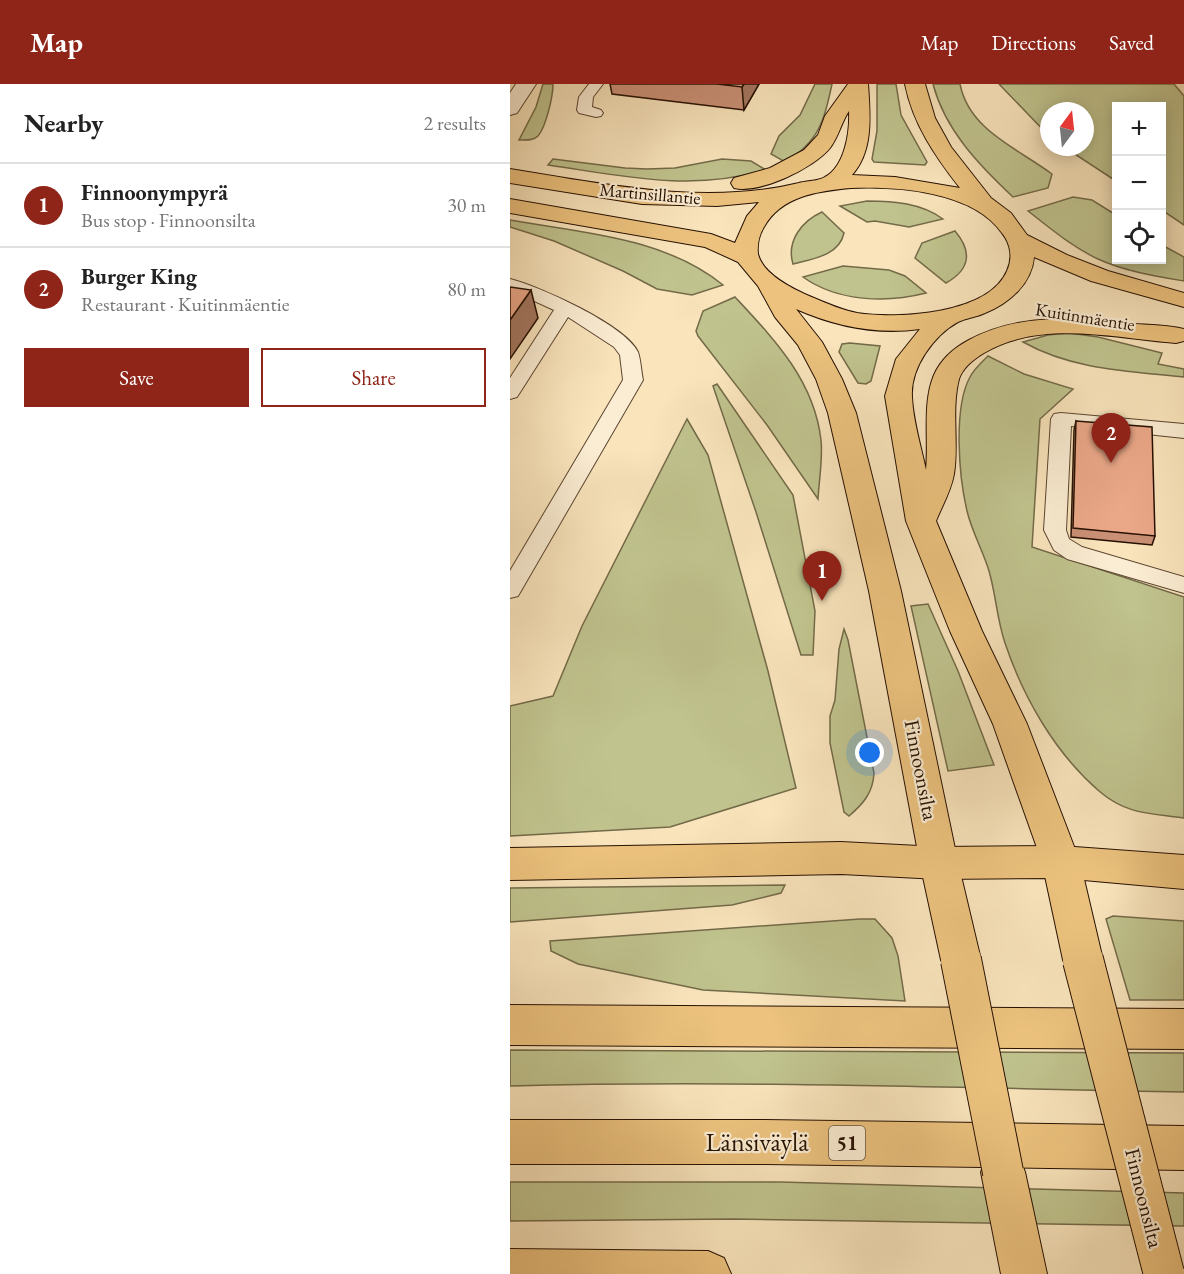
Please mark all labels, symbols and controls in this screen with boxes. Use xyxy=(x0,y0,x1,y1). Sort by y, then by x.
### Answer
text: Map xyxy=(30,24,83,60)
text: Map xyxy=(921,29,958,56)
text: Directions xyxy=(991,29,1076,56)
text: Saved xyxy=(1109,29,1154,56)
north arrow xyxy=(1040,102,1094,156)
map controls xyxy=(1112,102,1166,264)
button: + xyxy=(1112,102,1166,156)
text: Nearby xyxy=(24,106,104,140)
text: 2 results xyxy=(423,110,486,136)
button: − xyxy=(1112,156,1166,210)
text: Finnoonympyrä xyxy=(81,178,228,207)
street label: Martinsillantie xyxy=(599,178,701,209)
text: 1 xyxy=(38,192,49,218)
text: 30 m xyxy=(447,192,486,218)
text: Bus stop · Finnoonsilta xyxy=(81,207,256,233)
button: locate xyxy=(1112,210,1166,264)
text: Burger King xyxy=(81,262,197,291)
text: 2 xyxy=(38,276,49,302)
text: 80 m xyxy=(447,276,486,302)
text: Restaurant · Kuitinmäentie xyxy=(81,291,290,317)
street label: Kuitinmäentie xyxy=(1034,297,1137,336)
button: Save xyxy=(24,348,249,407)
button: Share xyxy=(261,348,486,407)
pin: 2 xyxy=(1092,414,1130,463)
pin: 1 xyxy=(802,552,842,601)
street label: Finnoonsilta xyxy=(899,717,945,823)
your location xyxy=(855,738,884,767)
street label: Länsiväylä xyxy=(705,1125,809,1159)
road number: 51 xyxy=(829,1126,865,1160)
street label: Finnoonsilta xyxy=(1119,1145,1170,1251)

